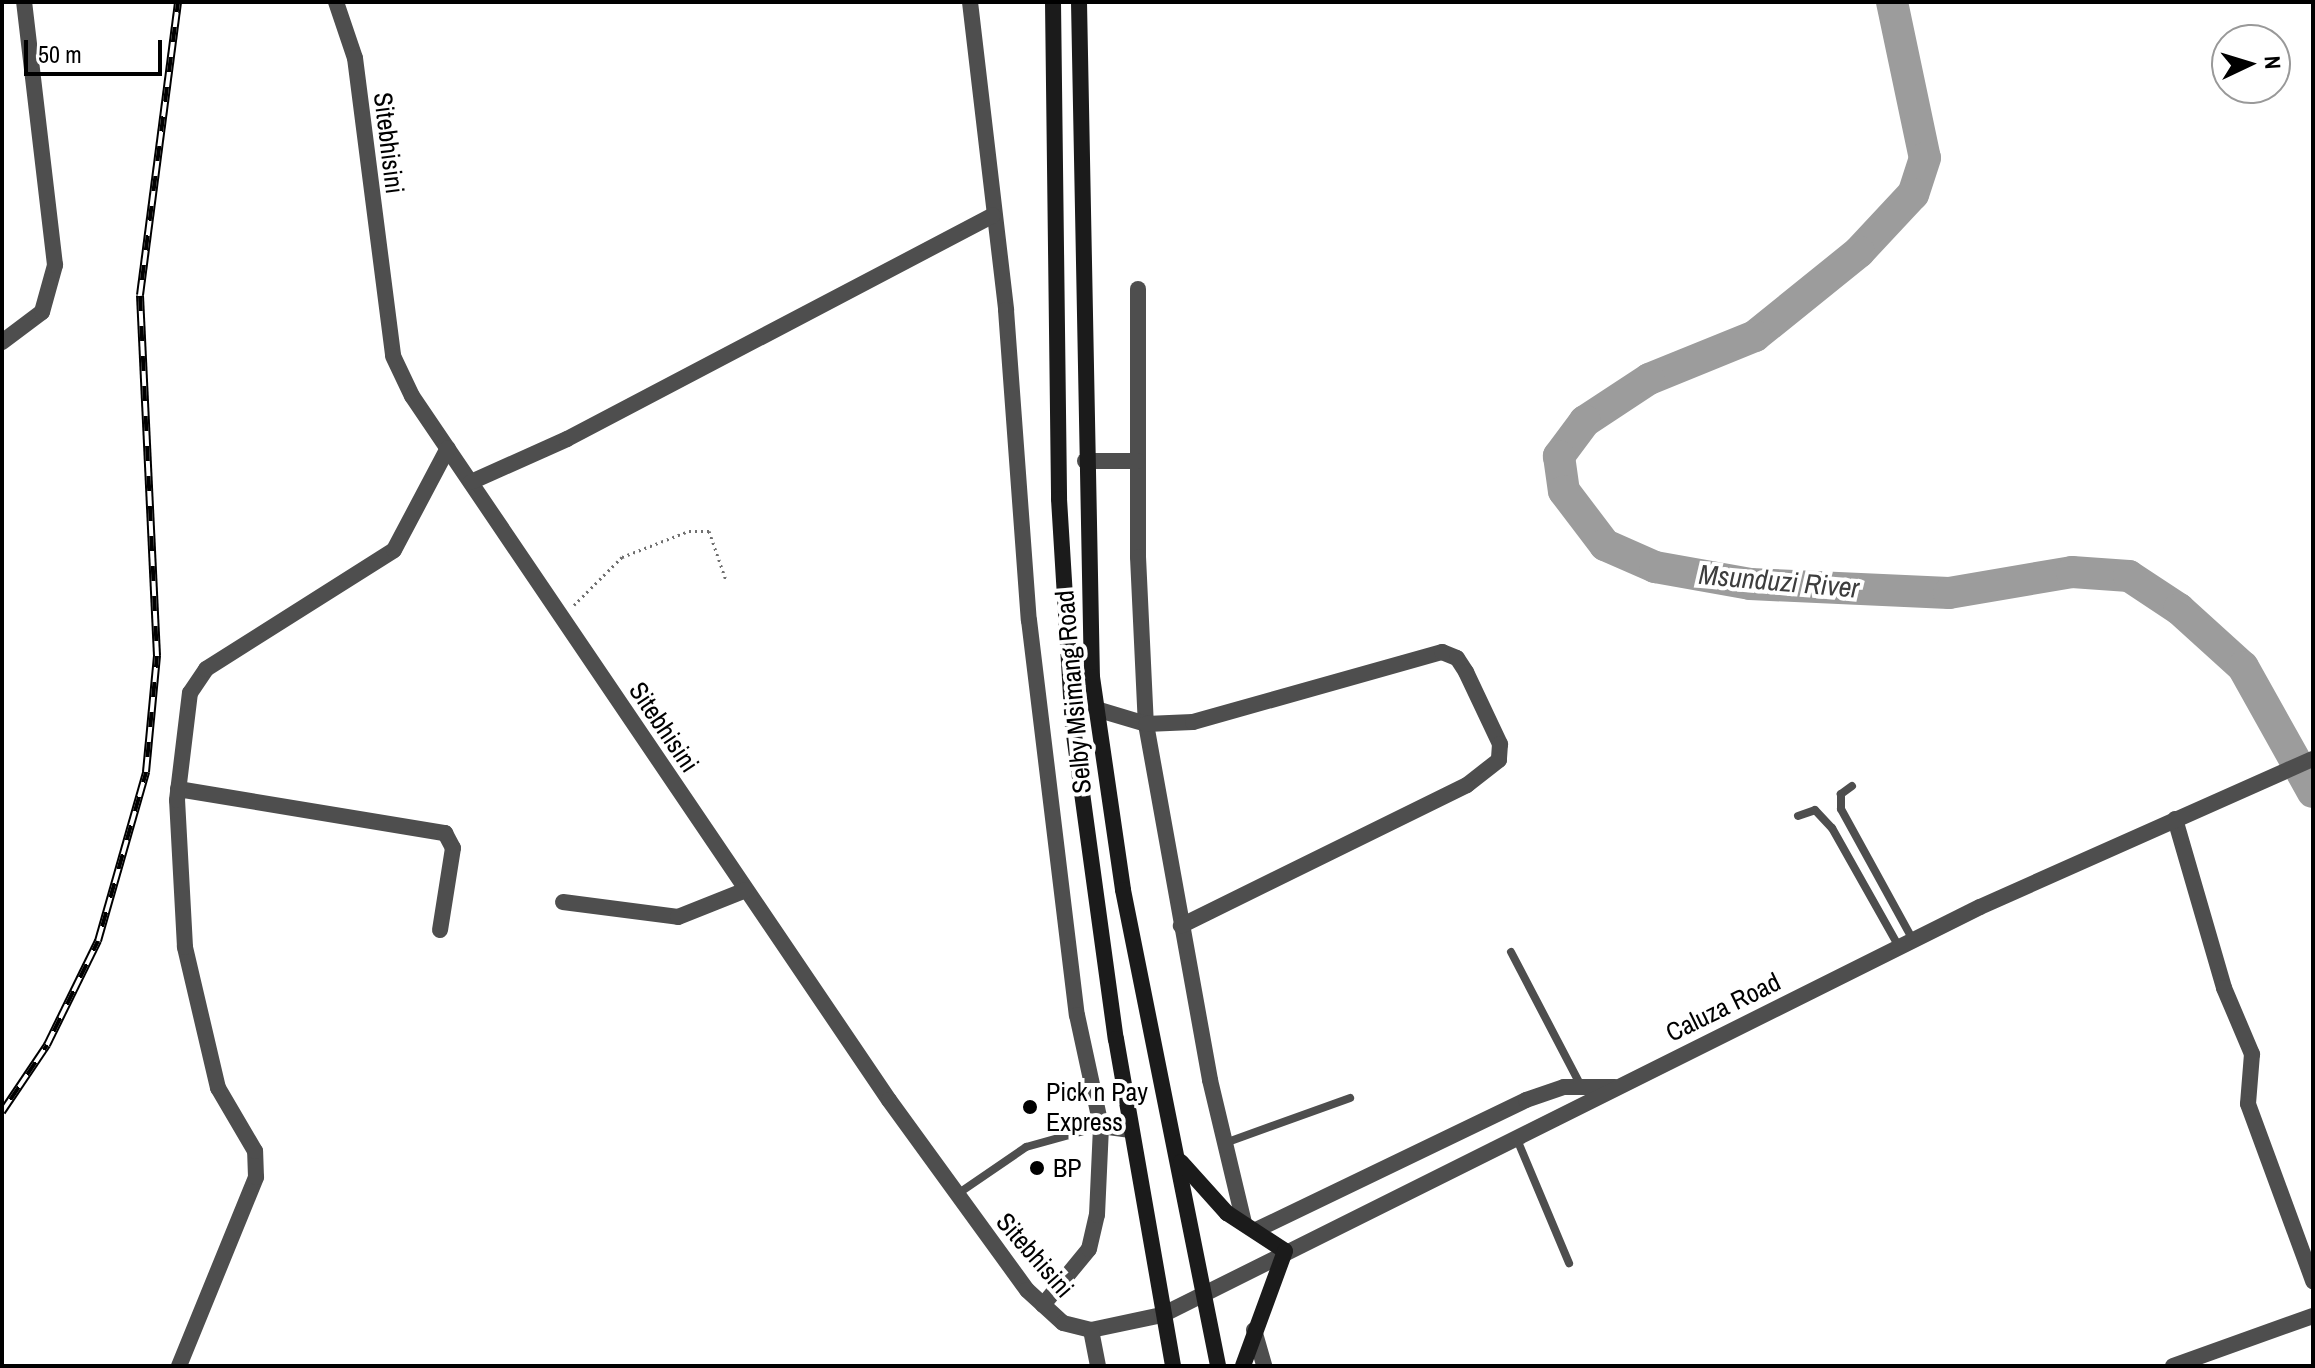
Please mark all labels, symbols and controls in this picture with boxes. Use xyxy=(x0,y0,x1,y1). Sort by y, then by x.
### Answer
scale bar xyxy=(28,24,166,74)
north arrow xyxy=(2211,24,2291,104)
text: 50 m xyxy=(38,38,82,70)
text: N xyxy=(2258,55,2288,70)
street label: Sitebhisini xyxy=(367,91,411,195)
water label: Msunduzi River xyxy=(1697,557,1861,605)
street label: Selby Msimang Road xyxy=(1049,589,1097,795)
street label: Sitebhisini xyxy=(623,676,705,778)
street label: Caluza Road xyxy=(1661,966,1785,1048)
place label: Pick n Pay Express xyxy=(1046,1076,1148,1138)
marker: Pick n Pay Express xyxy=(1021,1098,1039,1116)
place label: BP xyxy=(1053,1152,1081,1184)
marker: BP xyxy=(1028,1159,1046,1177)
street label: Sitebhisini xyxy=(990,1206,1080,1304)

